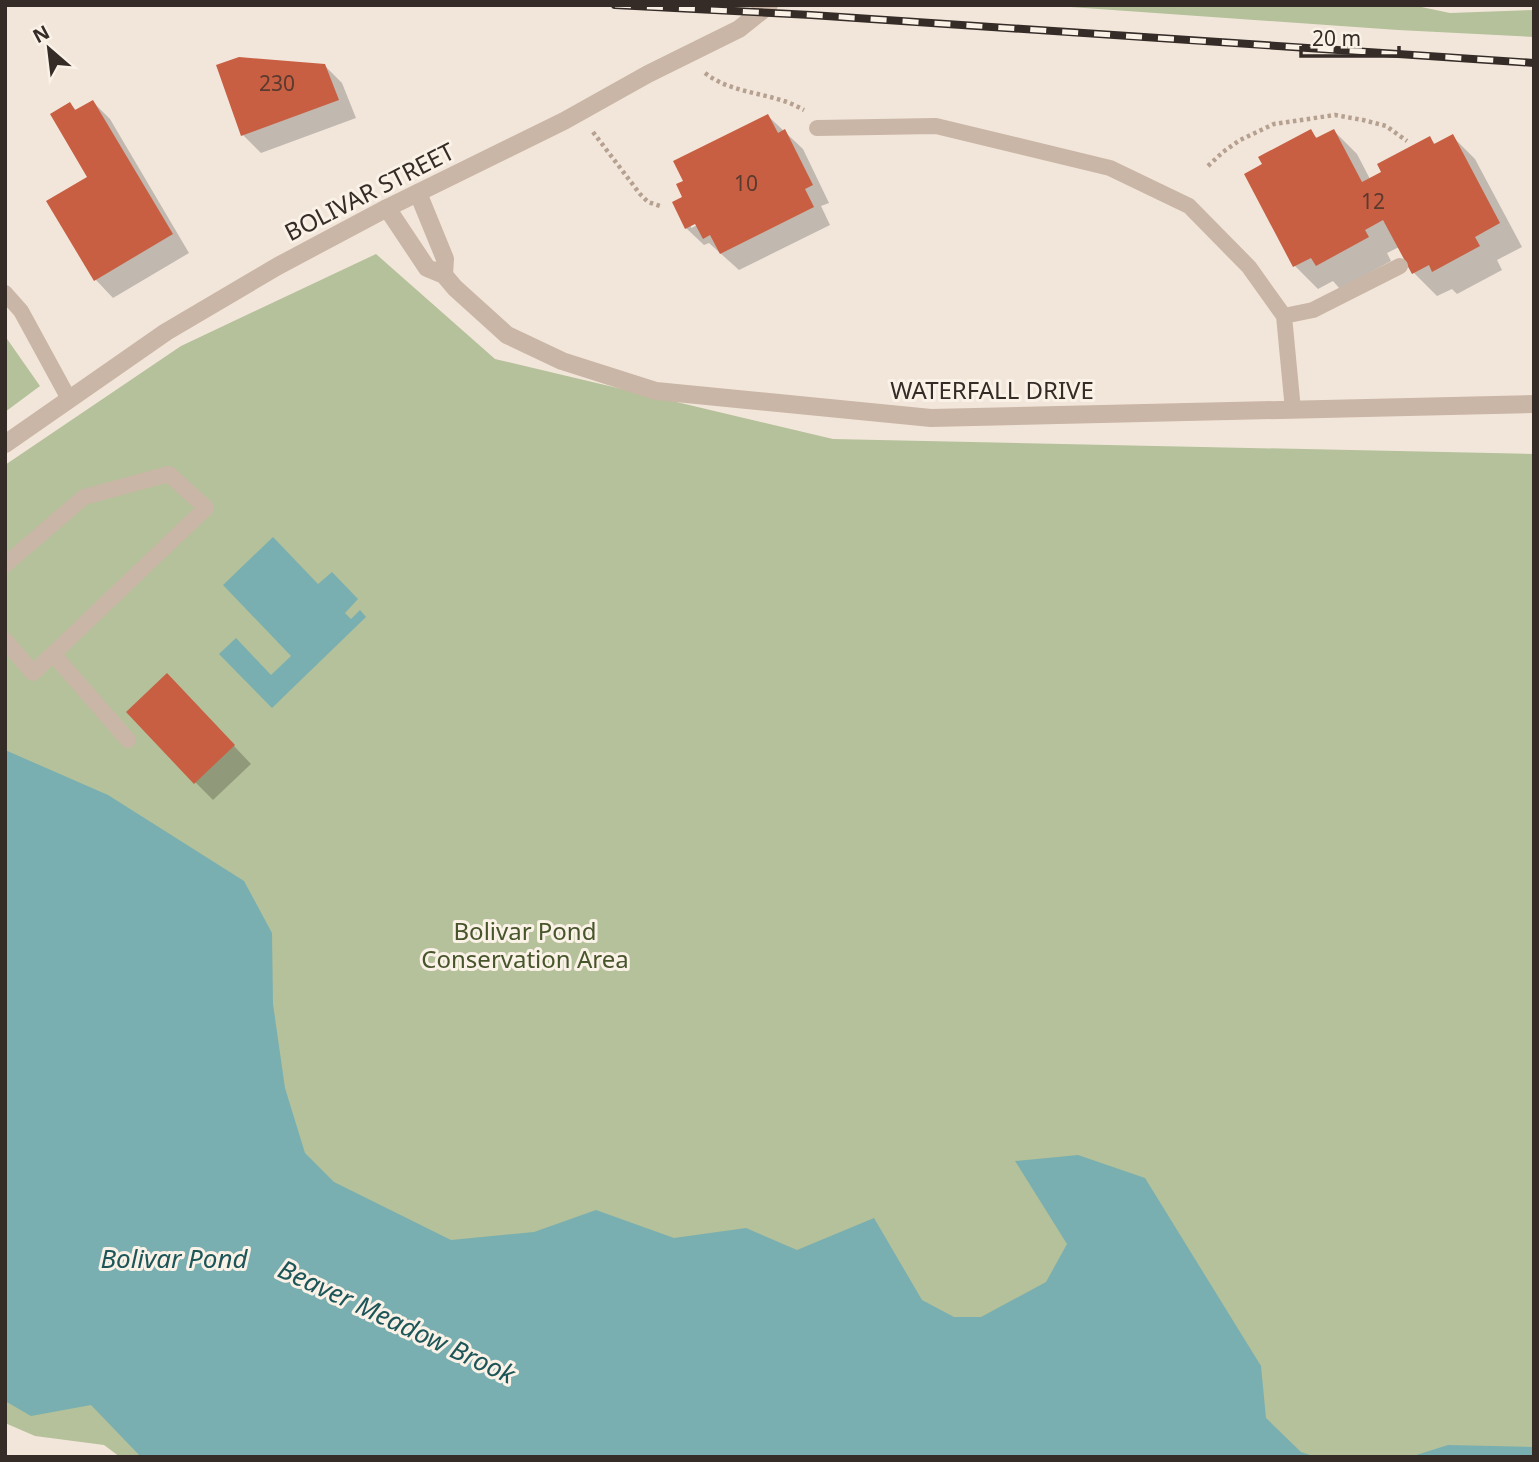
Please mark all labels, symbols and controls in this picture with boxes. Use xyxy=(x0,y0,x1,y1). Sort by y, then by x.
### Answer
north arrow xyxy=(14,14,84,84)
scale bar xyxy=(1301,14,1399,58)
text: N xyxy=(28,19,54,49)
text: 20 m xyxy=(1312,24,1361,52)
house number: 230 xyxy=(259,69,295,97)
street label: BOLIVAR STREET xyxy=(278,134,460,248)
house number: 10 xyxy=(734,169,758,197)
house number: 12 xyxy=(1361,187,1385,215)
street label: WATERFALL DRIVE xyxy=(890,373,1094,406)
park label: Bolivar Pond Conservation Area xyxy=(421,914,629,975)
water label: Bolivar Pond xyxy=(100,1240,249,1276)
water label: Beaver Meadow Brook xyxy=(273,1250,522,1392)

